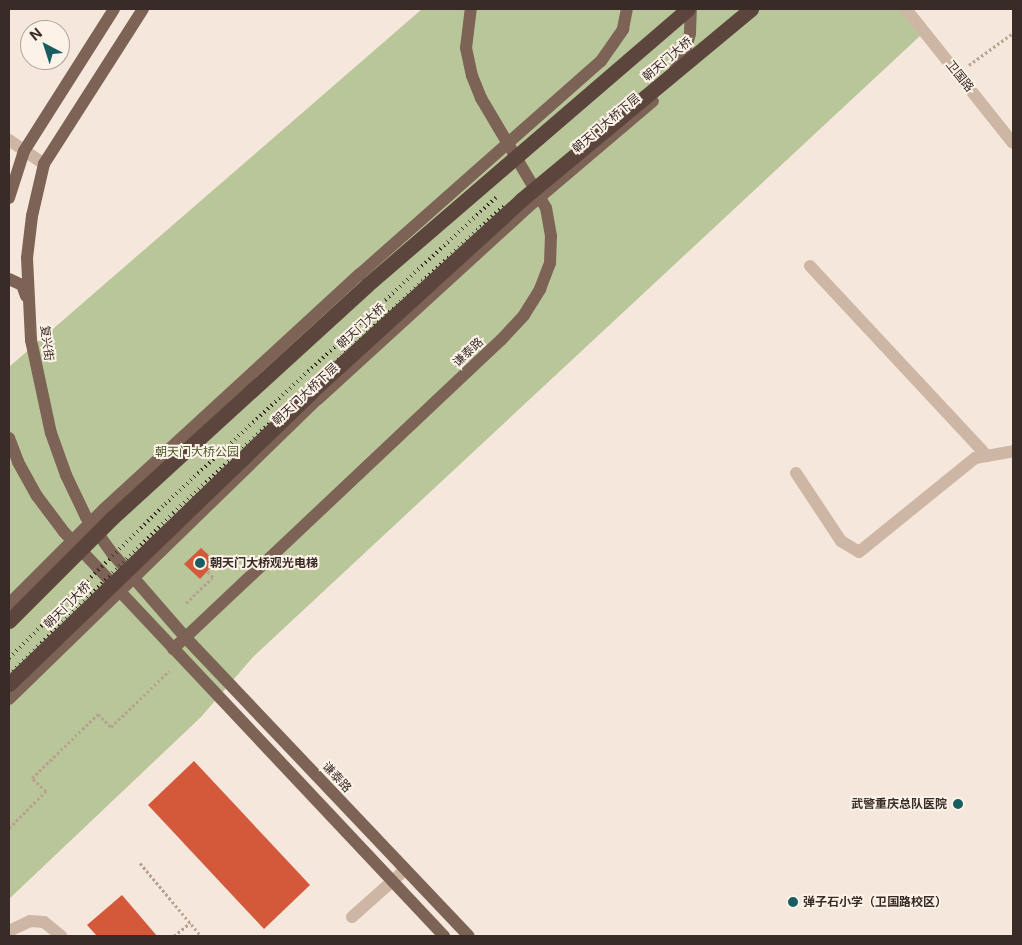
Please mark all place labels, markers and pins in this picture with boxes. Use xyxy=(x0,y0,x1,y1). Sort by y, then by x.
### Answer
place label: 朝天门大桥观光电梯 xyxy=(210,556,318,570)
marker: 朝天门大桥观光电梯 xyxy=(194,557,206,569)
place label: 武警重庆总队医院 xyxy=(851,797,947,811)
marker: 武警重庆总队医院 xyxy=(951,797,965,811)
place label: 弹子石小学（卫国路校区） xyxy=(803,895,947,909)
marker: 弹子石小学（卫国路校区） xyxy=(787,896,799,908)

